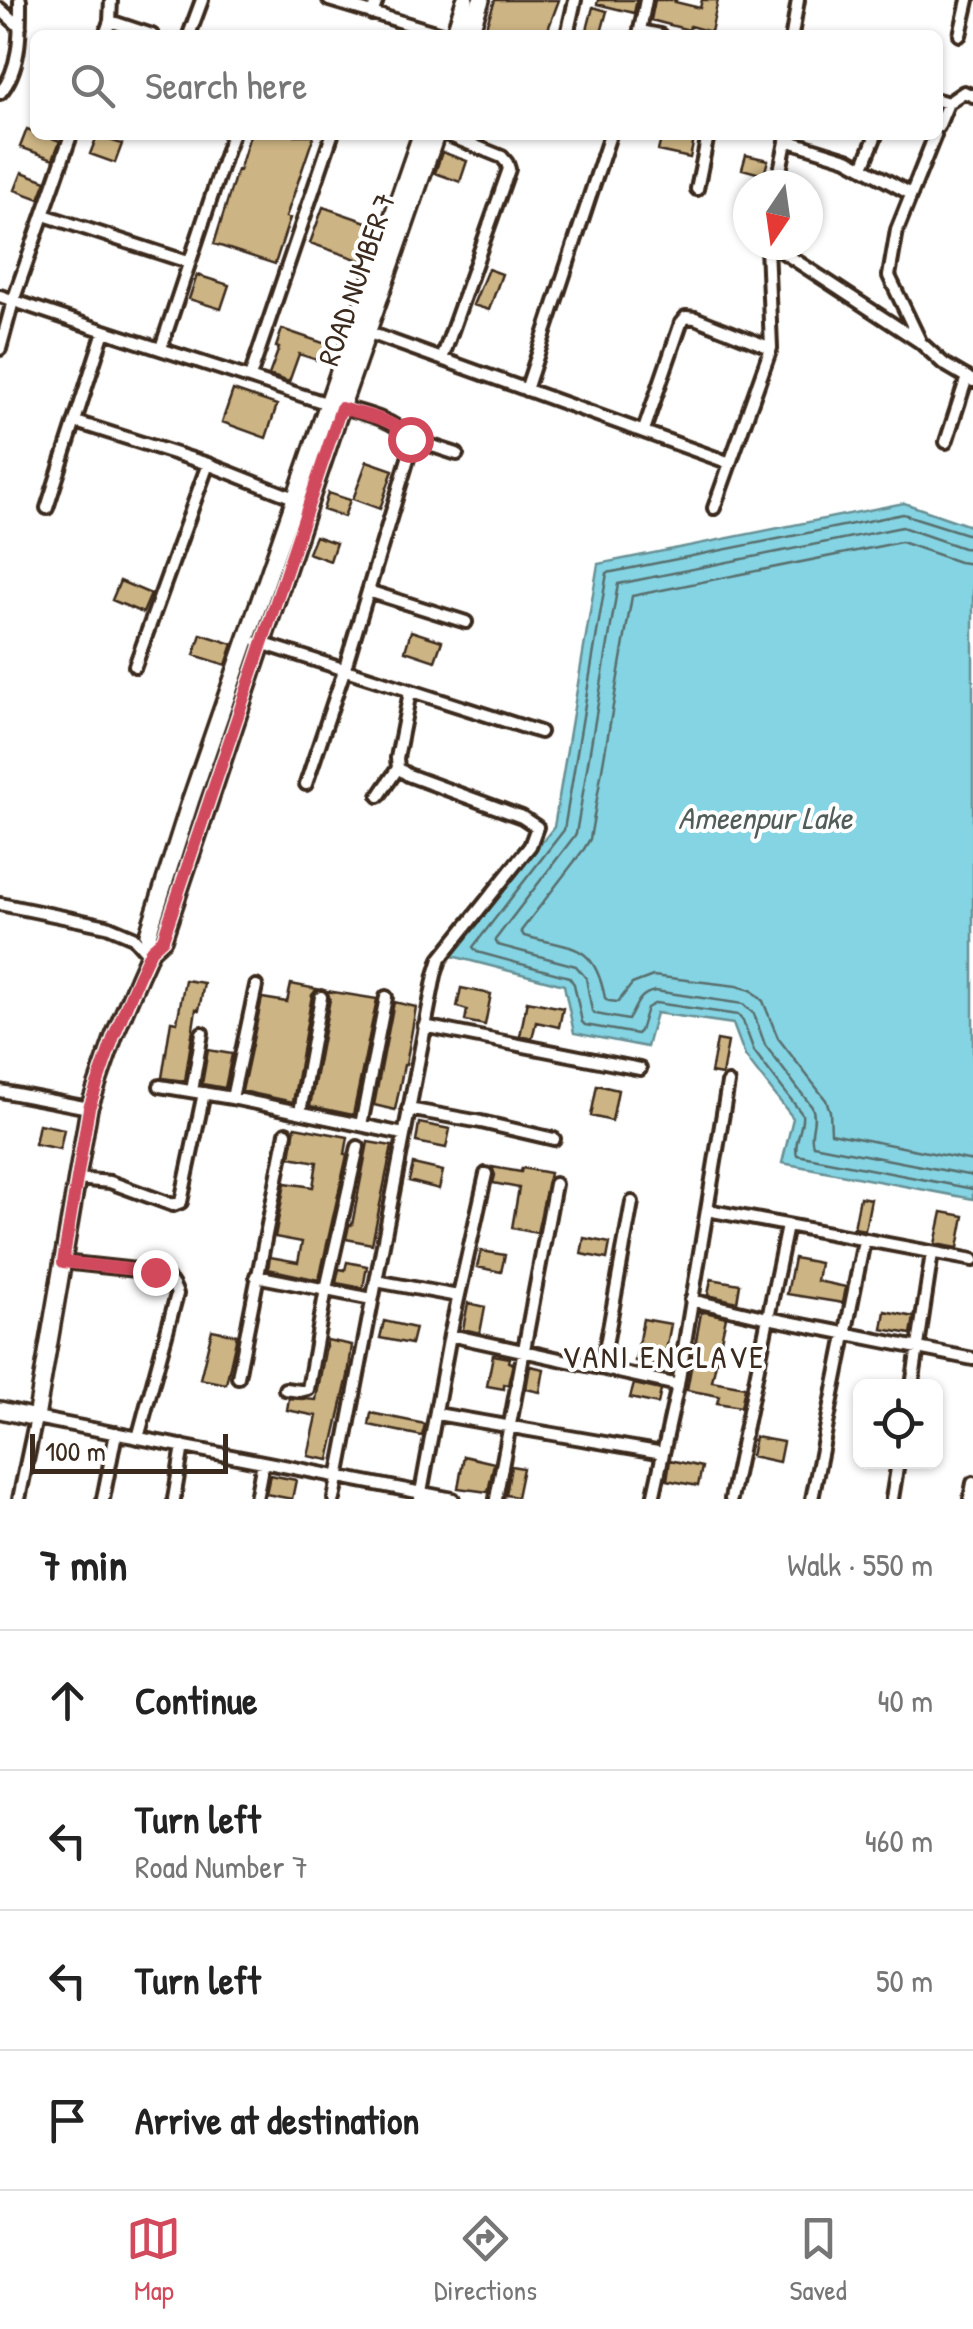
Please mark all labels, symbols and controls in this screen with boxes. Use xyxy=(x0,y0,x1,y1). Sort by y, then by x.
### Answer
search box xyxy=(30,30,943,140)
icon: search xyxy=(65,58,120,113)
text: Search here xyxy=(145,59,307,111)
north arrow xyxy=(733,170,823,260)
street label: ROAD NUMBER 7 xyxy=(308,187,404,371)
route start xyxy=(388,417,434,463)
water label: Ameenpur Lake xyxy=(678,796,853,839)
route end xyxy=(133,1250,179,1296)
district label: VANI ENCLAVE xyxy=(562,1335,766,1378)
map controls xyxy=(853,1379,943,1469)
button: locate xyxy=(853,1379,943,1469)
scale bar xyxy=(30,1429,228,1474)
text: 100 m xyxy=(45,1432,106,1470)
text: 7 min xyxy=(40,1536,127,1593)
text: Walk · 550 m xyxy=(787,1543,933,1586)
icon: ahead xyxy=(40,1673,95,1728)
text: Continue xyxy=(135,1674,257,1726)
text: 40 m xyxy=(878,1679,933,1722)
text: Turn left xyxy=(135,1793,260,1845)
icon: left xyxy=(40,1813,95,1868)
text: 460 m xyxy=(865,1819,933,1862)
text: Road Number 7 xyxy=(135,1845,308,1888)
icon: left xyxy=(40,1953,95,2008)
text: Turn left xyxy=(135,1954,260,2006)
text: 50 m xyxy=(876,1959,933,2002)
icon: arrive xyxy=(40,2093,95,2148)
text: Arrive at destination xyxy=(135,2094,419,2146)
tab: Map xyxy=(126,2211,181,2309)
tab: Directions xyxy=(434,2211,537,2309)
tab: Saved xyxy=(790,2211,847,2309)

